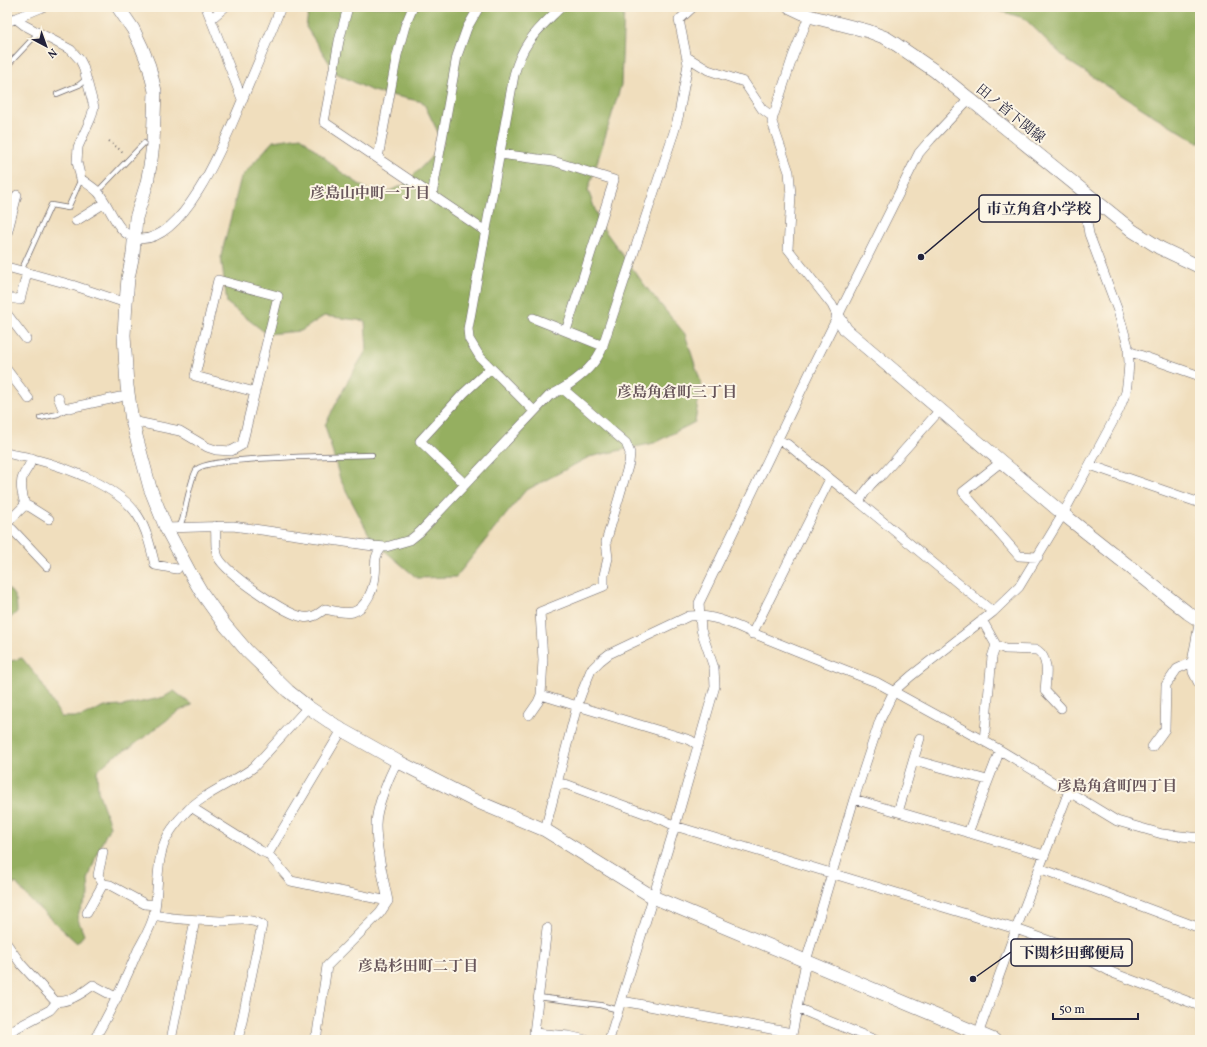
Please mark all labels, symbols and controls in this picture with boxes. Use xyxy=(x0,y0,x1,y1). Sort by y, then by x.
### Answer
north arrow xyxy=(26,26,66,66)
text: N xyxy=(44,44,60,61)
street label: 田ノ首下関線 xyxy=(971,80,1049,148)
district label: 彦島山中町一丁目 xyxy=(310,184,430,205)
callout: 市立角倉小学校 xyxy=(979,195,1100,222)
text: 市立角倉小学校 xyxy=(986,200,1092,221)
district label: 彦島角倉町三丁目 xyxy=(617,383,737,404)
district label: 彦島角倉町四丁目 xyxy=(1057,777,1177,798)
callout: 下関杉田郵便局 xyxy=(1011,939,1132,966)
text: 下関杉田郵便局 xyxy=(1019,944,1125,965)
district label: 彦島杉田町二丁目 xyxy=(358,957,478,978)
scale bar xyxy=(1053,995,1138,1021)
text: 50 m xyxy=(1059,1002,1085,1018)

